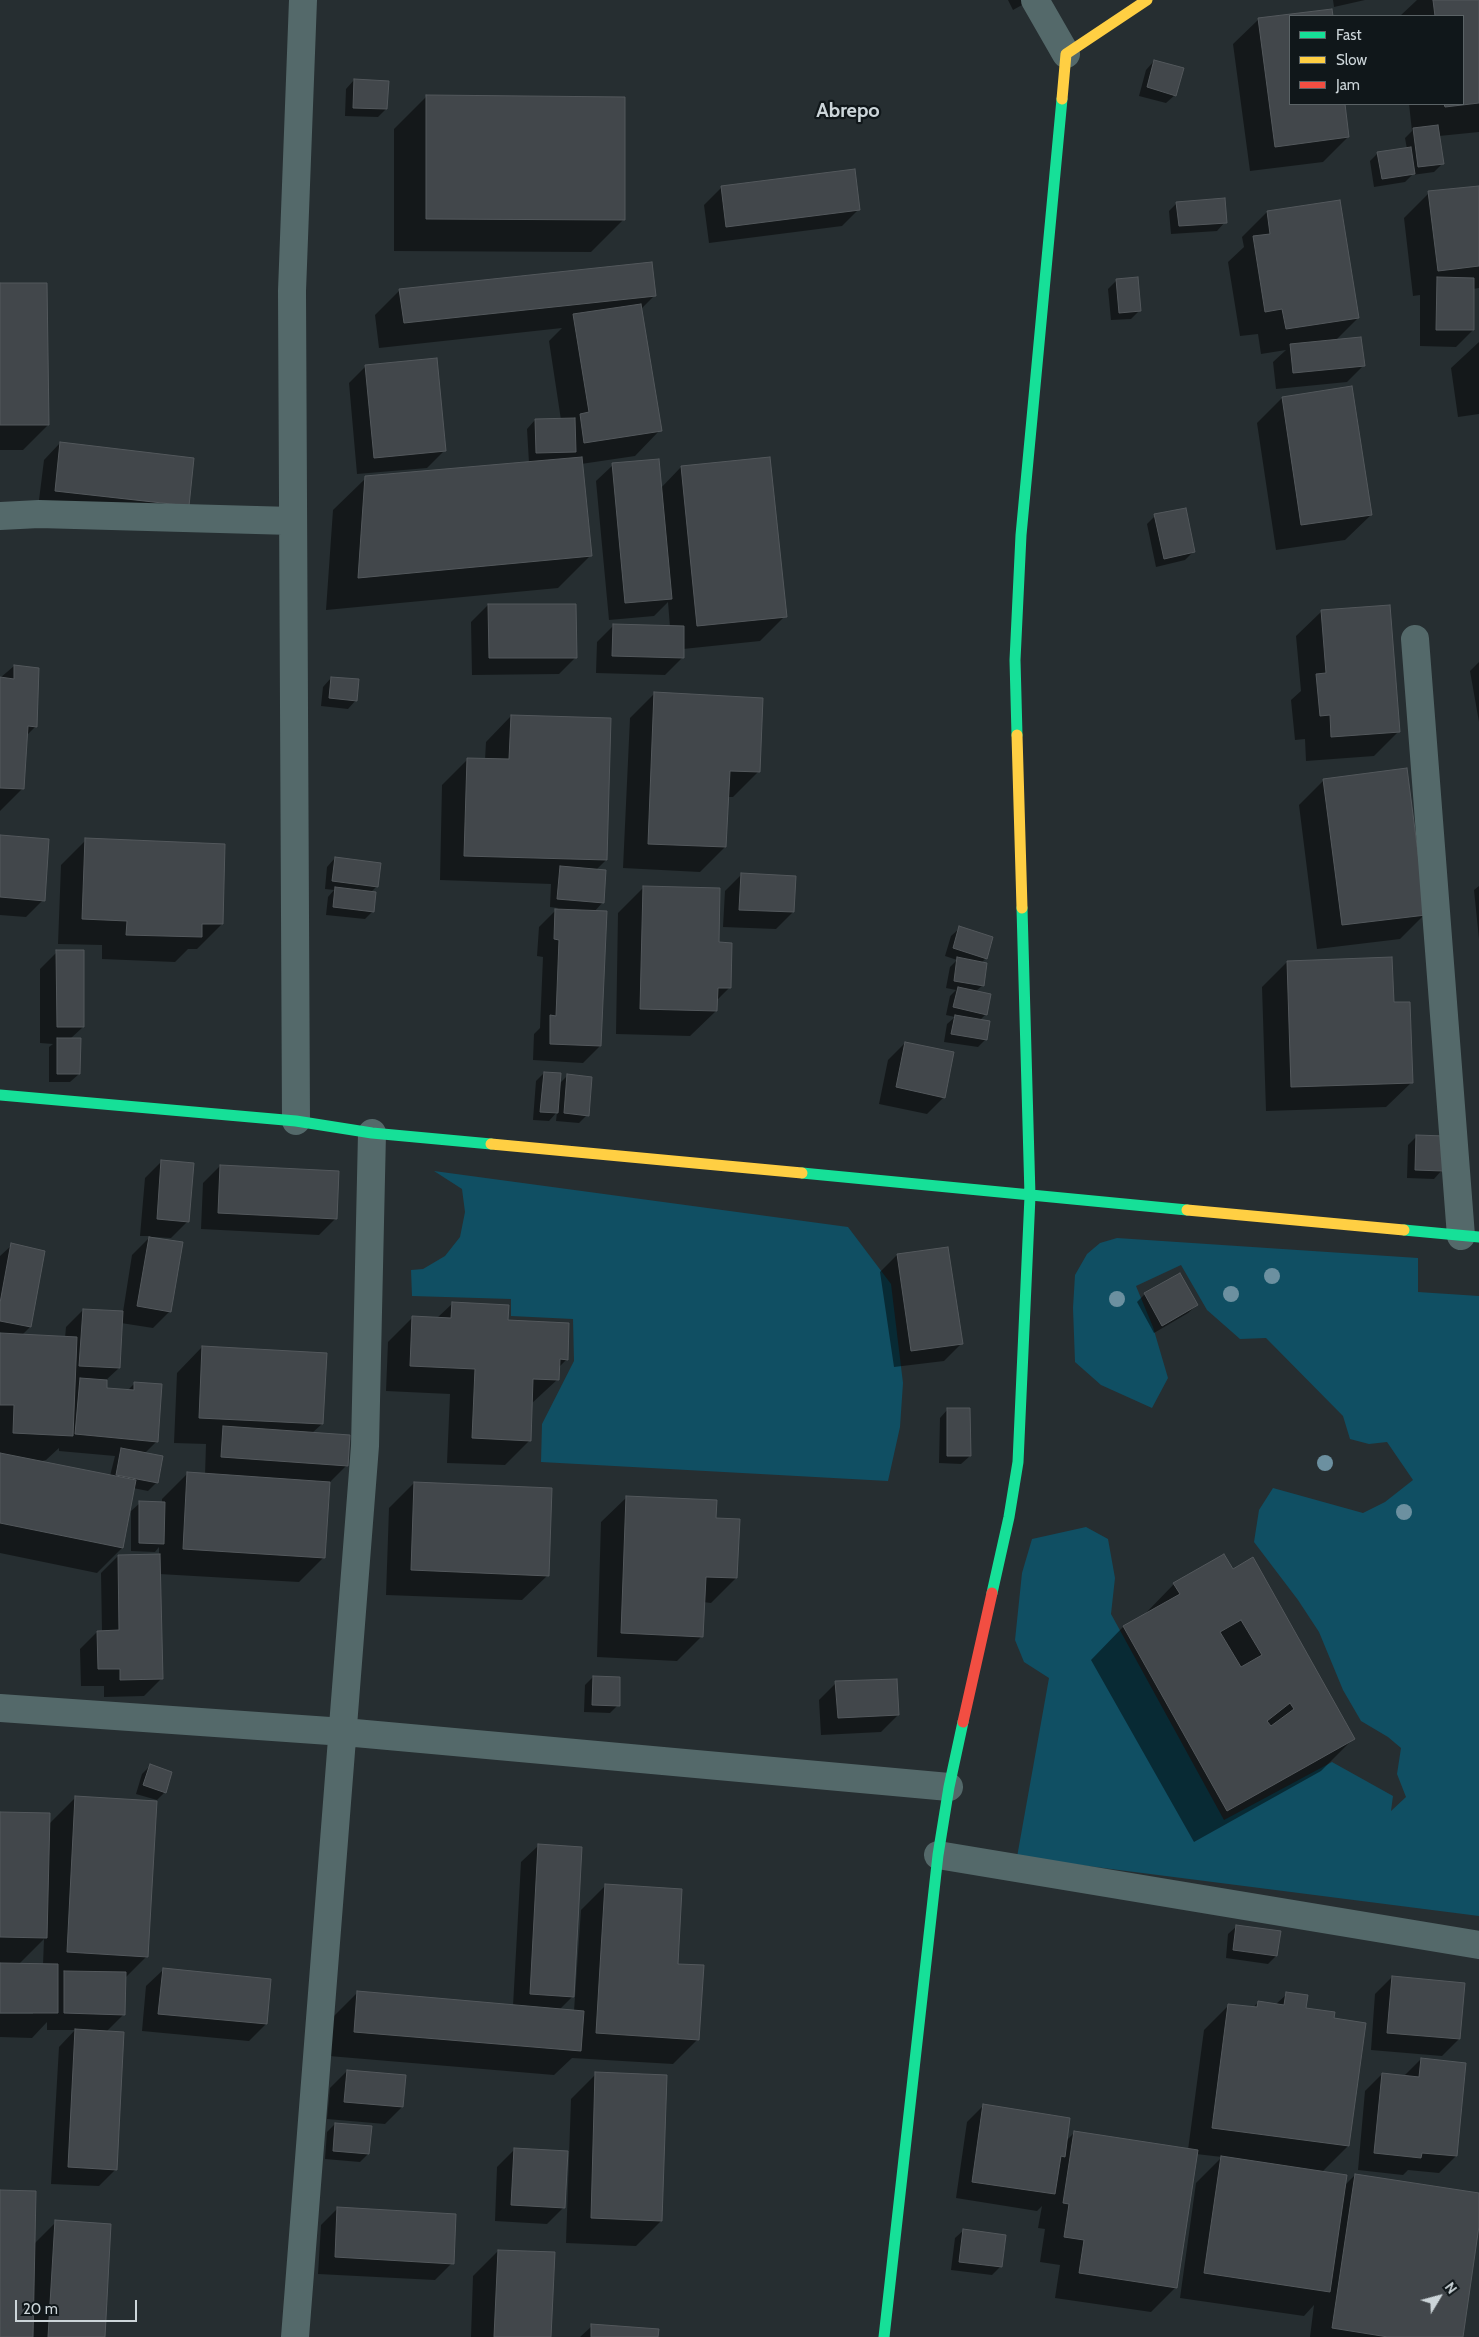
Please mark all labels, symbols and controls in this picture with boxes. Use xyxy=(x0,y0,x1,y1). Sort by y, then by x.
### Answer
legend xyxy=(1289,15,1464,105)
text: Fast xyxy=(1336,26,1361,44)
text: Slow xyxy=(1336,51,1367,69)
text: Jam xyxy=(1336,76,1360,94)
district label: Abrepo xyxy=(816,99,880,123)
north arrow xyxy=(1414,2272,1464,2322)
text: N xyxy=(1441,2279,1461,2297)
scale bar xyxy=(18,2290,140,2322)
text: 20 m xyxy=(23,2300,58,2318)

